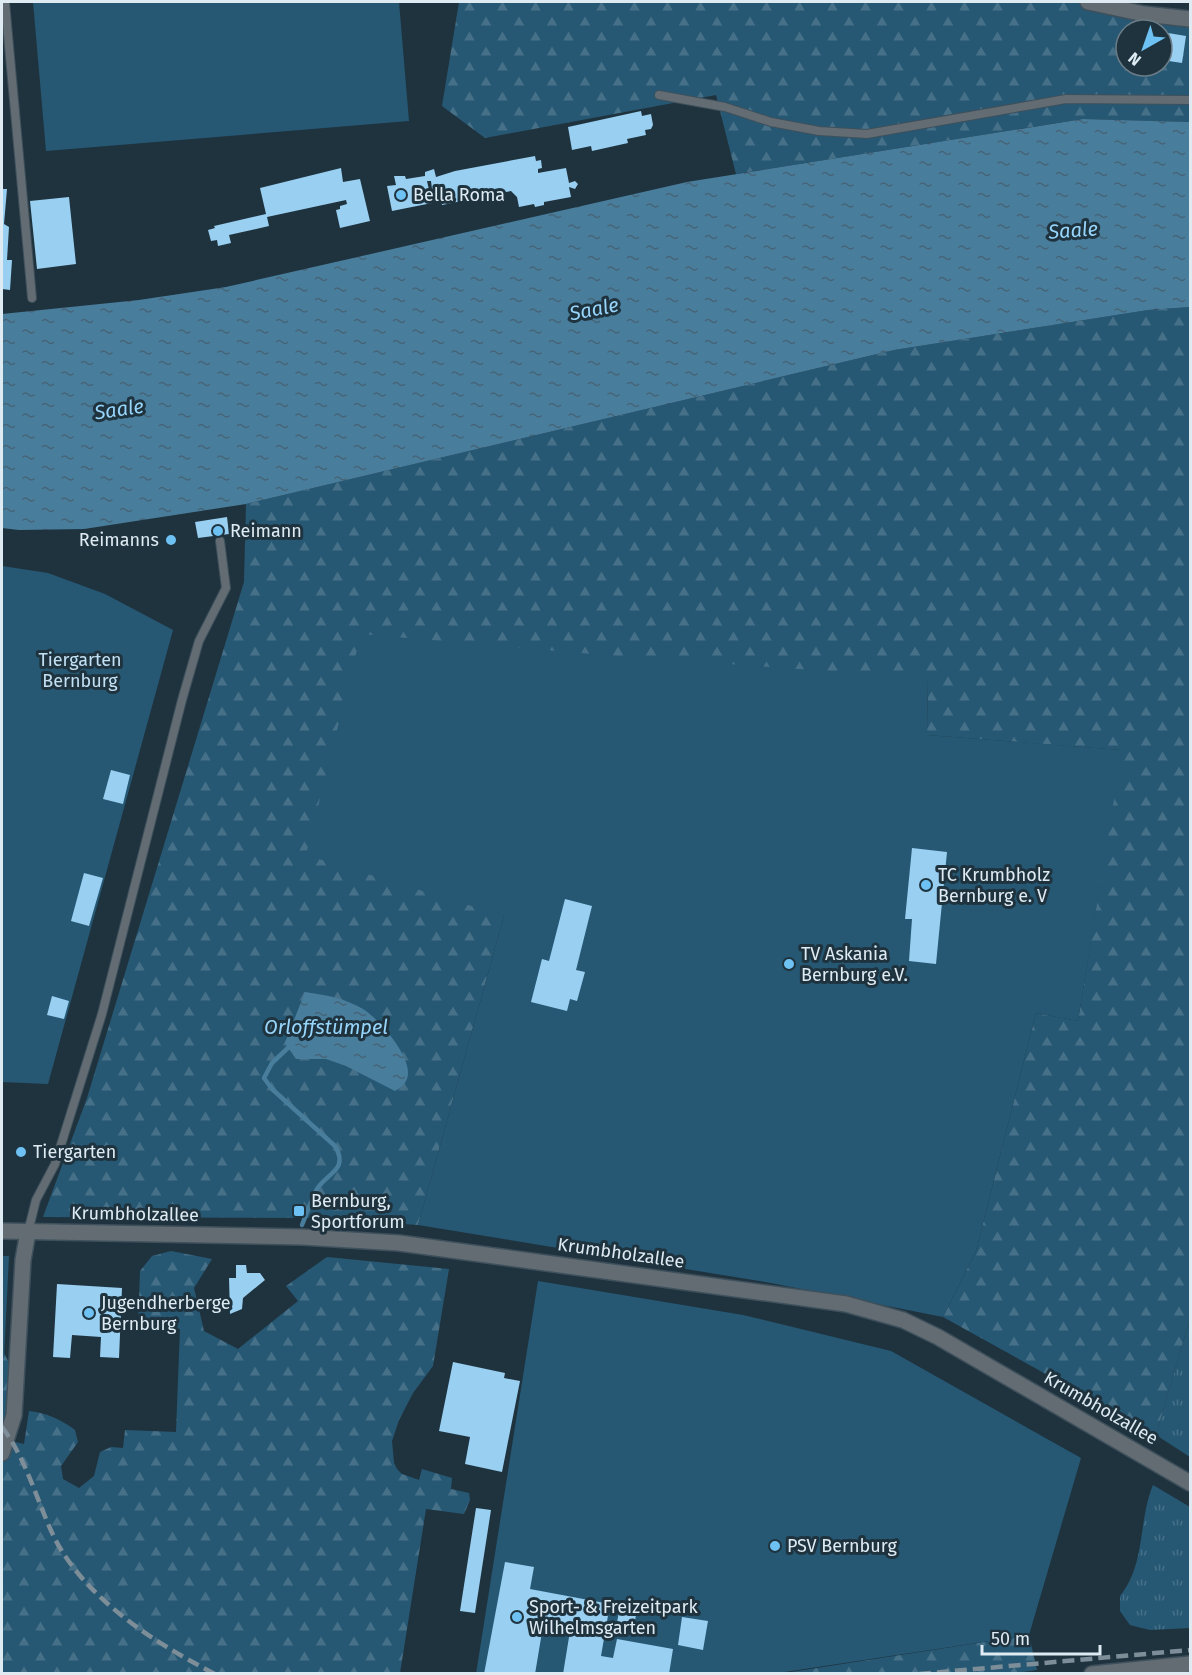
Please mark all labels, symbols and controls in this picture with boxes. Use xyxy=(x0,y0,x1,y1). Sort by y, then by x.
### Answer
north arrow xyxy=(1114,18,1174,78)
text: N xyxy=(1125,48,1145,70)
place label: Bella Roma xyxy=(413,184,505,206)
marker: Bella Roma xyxy=(394,188,408,202)
water label: Saale xyxy=(1046,216,1099,244)
water label: Saale xyxy=(566,292,621,326)
water label: Saale xyxy=(92,394,145,424)
place label: Reimann xyxy=(230,520,302,542)
marker: Reimann xyxy=(211,524,225,538)
place label: Reimanns xyxy=(79,529,159,551)
marker: Reimanns xyxy=(164,533,178,547)
park label: Tiergarten Bernburg xyxy=(38,649,122,692)
place label: TC Krumbholz Bernburg e. V xyxy=(938,864,1050,907)
marker: TC Krumbholz Bernburg e. V xyxy=(919,878,933,892)
place label: TV Askania Bernburg e.V. xyxy=(801,943,908,986)
marker: TV Askania Bernburg e.V. xyxy=(782,957,796,971)
water label: Orloffstümpel xyxy=(264,1015,388,1039)
place label: Tiergarten xyxy=(33,1141,116,1163)
marker: Tiergarten xyxy=(14,1145,28,1159)
place label: Bernburg, Sportforum xyxy=(311,1190,405,1233)
street label: Krumbholzallee xyxy=(71,1202,199,1226)
marker: Bernburg, Sportforum xyxy=(292,1204,306,1218)
street label: Krumbholzallee xyxy=(556,1233,686,1273)
place label: Jugendherberge Bernburg xyxy=(101,1292,231,1335)
marker: Jugendherberge Bernburg xyxy=(82,1306,96,1320)
street label: Krumbholzallee xyxy=(1040,1366,1162,1450)
place label: PSV Bernburg xyxy=(787,1535,897,1557)
marker: PSV Bernburg xyxy=(768,1539,782,1553)
place label: Sport- & Freizeitpark Wilhelmsgarten xyxy=(529,1596,699,1639)
marker: Sport- & Freizeitpark Wilhelmsgarten xyxy=(510,1610,524,1624)
scale bar xyxy=(982,1618,1100,1656)
text: 50 m xyxy=(991,1628,1030,1650)

